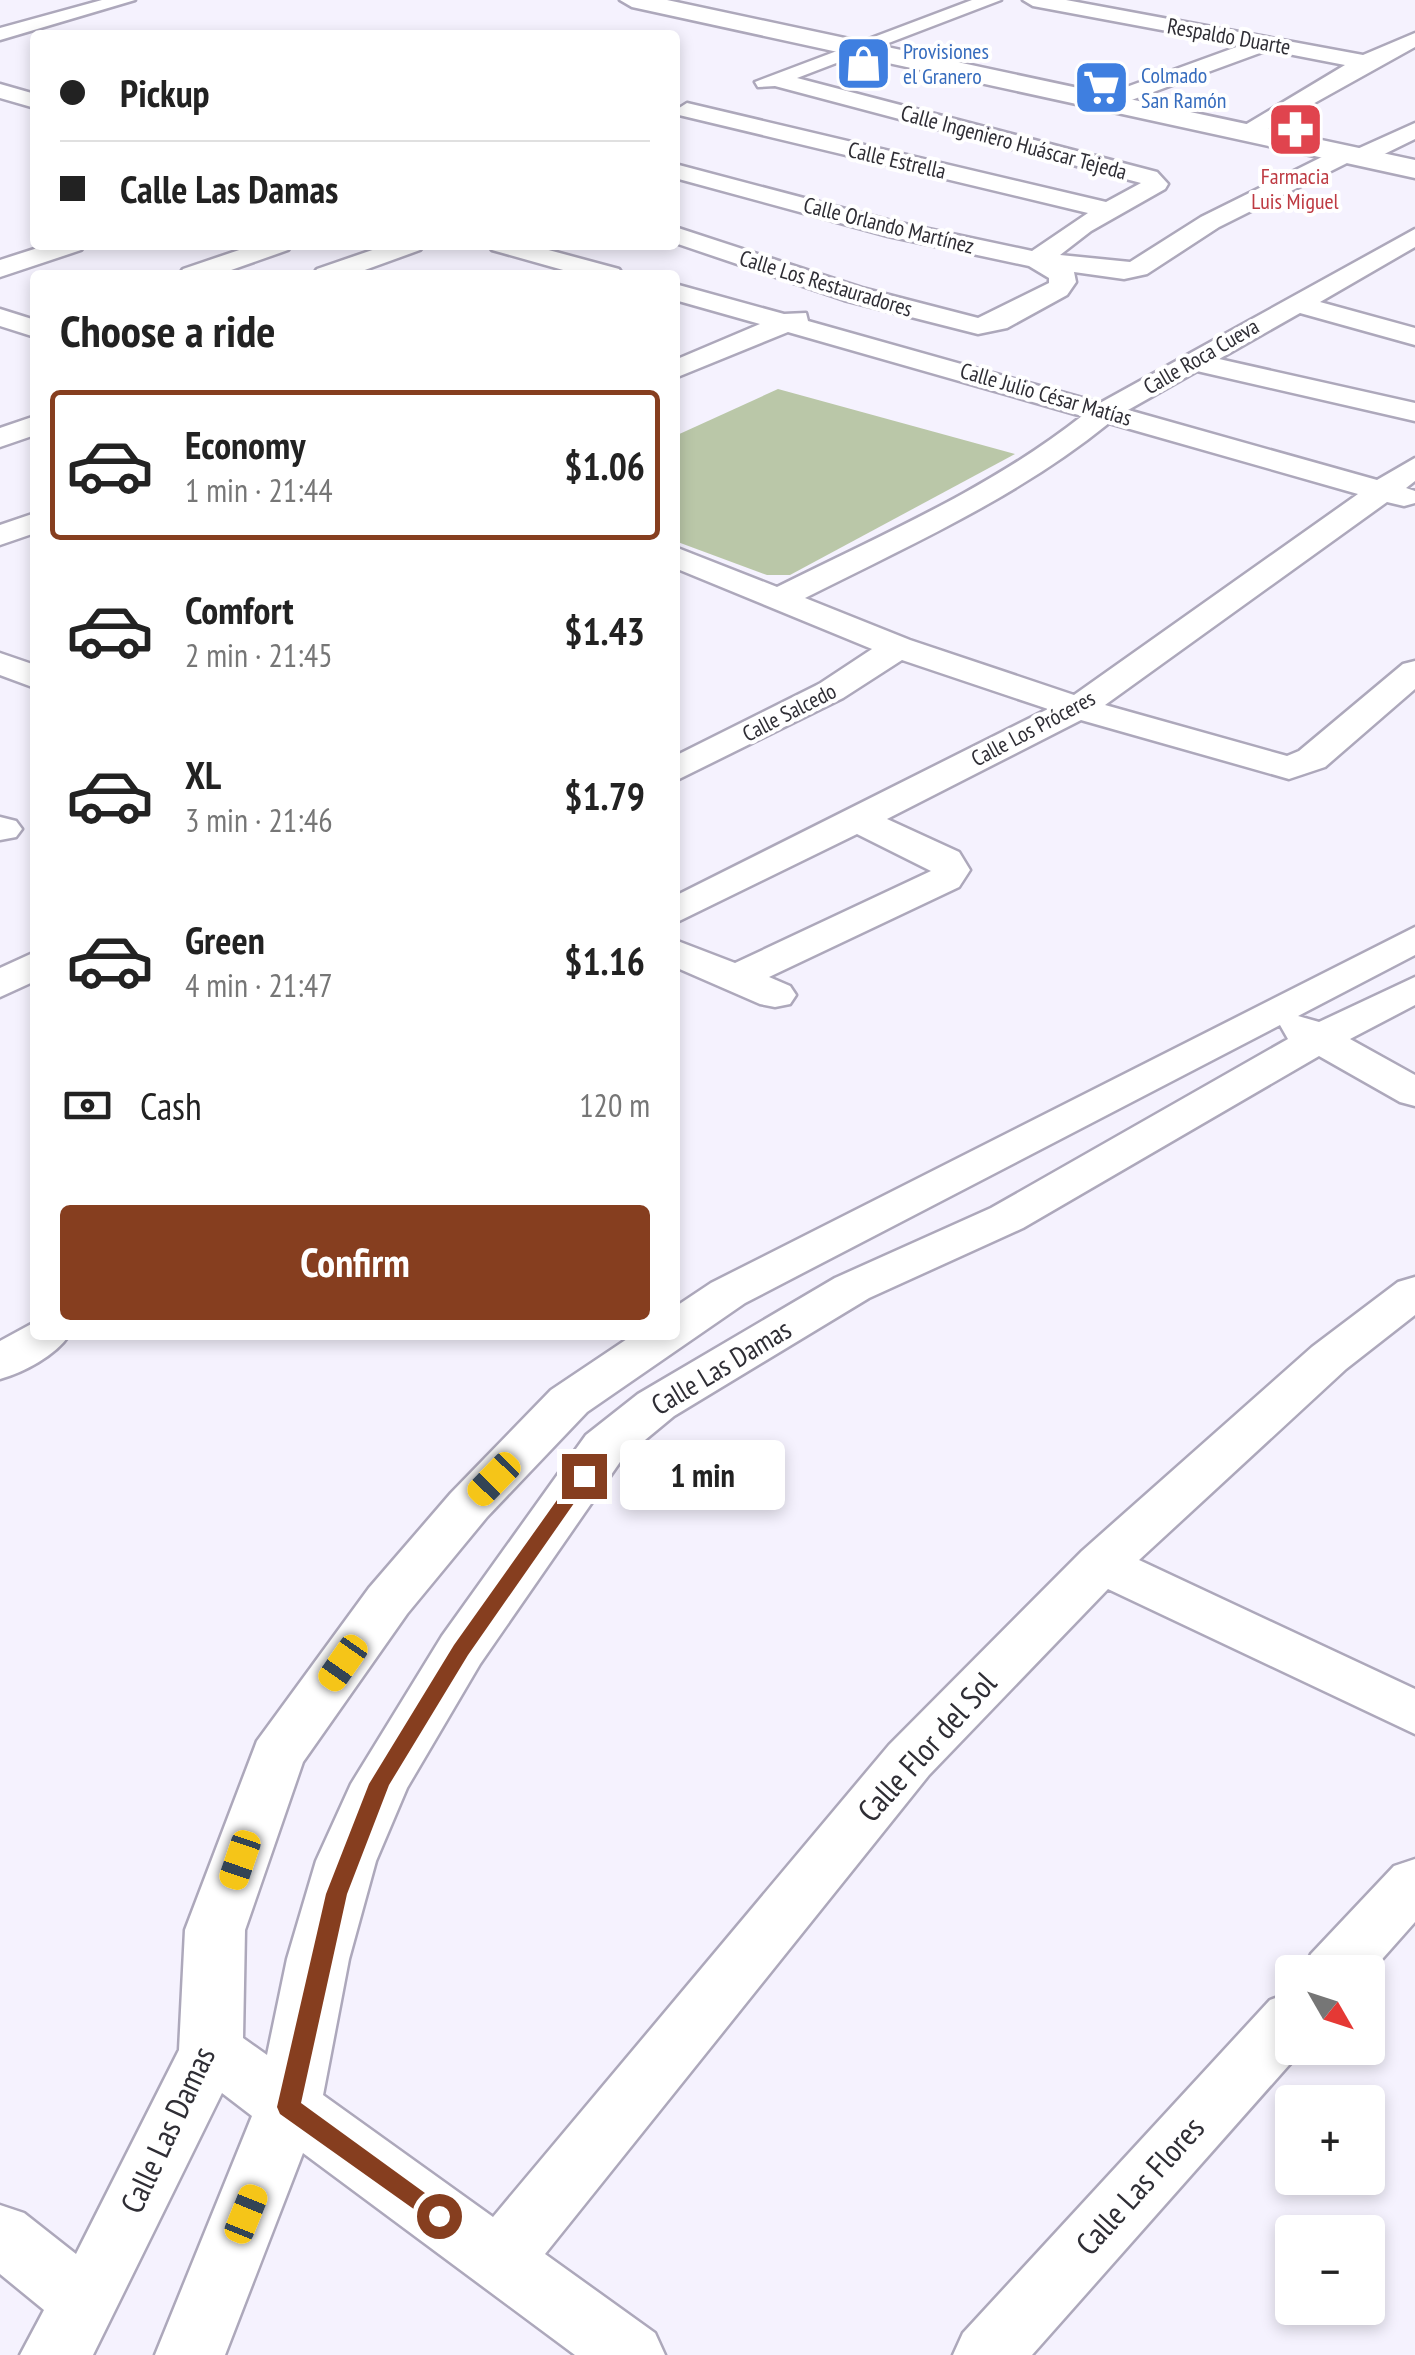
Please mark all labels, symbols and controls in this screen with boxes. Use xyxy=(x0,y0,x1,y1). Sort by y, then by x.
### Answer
street label: Respaldo Duarte xyxy=(1165,11,1293,61)
shop icon: Provisiones el Granero xyxy=(834,34,894,94)
place label: Provisiones el Granero xyxy=(903,37,989,90)
supermarket icon: Colmado San Ramón xyxy=(1072,58,1132,118)
place label: Colmado San Ramón xyxy=(1141,61,1226,114)
text: Pickup xyxy=(120,68,210,117)
street label: Calle Ingeniero Huáscar Tejeda xyxy=(898,98,1130,186)
pharmacy icon: Farmacia Luis Miguel xyxy=(1265,99,1325,159)
street label: Calle Estrella xyxy=(845,135,949,185)
place label: Farmacia Luis Miguel xyxy=(1251,162,1340,215)
text: Calle Las Damas xyxy=(120,164,338,213)
street label: Calle Orlando Martínez xyxy=(801,190,977,260)
street label: Calle Los Restauradores xyxy=(736,243,916,323)
text: Choose a ride xyxy=(60,301,275,359)
street label: Calle Roca Cueva xyxy=(1138,312,1264,400)
street label: Calle Julio César Matías xyxy=(957,356,1135,432)
icon: car xyxy=(65,420,155,510)
text: Economy xyxy=(185,420,305,469)
text: $1.06 xyxy=(564,441,645,490)
text: 1 min · 21:44 xyxy=(185,469,333,511)
icon: car xyxy=(65,585,155,675)
text: Comfort xyxy=(185,585,294,634)
text: $1.43 xyxy=(564,606,645,655)
text: 2 min · 21:45 xyxy=(185,634,333,676)
street label: Calle Salcedo xyxy=(737,676,841,748)
street label: Calle Los Próceres xyxy=(966,684,1100,772)
icon: car xyxy=(65,750,155,840)
text: XL xyxy=(185,750,221,799)
text: $1.79 xyxy=(564,771,645,820)
text: 3 min · 21:46 xyxy=(185,799,333,841)
icon: car xyxy=(65,915,155,1005)
text: Green xyxy=(185,915,265,964)
text: $1.16 xyxy=(564,936,645,985)
text: 4 min · 21:47 xyxy=(185,964,333,1006)
icon: cash xyxy=(60,1078,115,1133)
text: Cash xyxy=(140,1081,202,1130)
text: 120 m xyxy=(579,1084,650,1126)
button: Confirm xyxy=(60,1205,650,1320)
street label: Calle Las Damas xyxy=(644,1310,797,1423)
callout: 1 min xyxy=(619,1441,784,1511)
car xyxy=(462,1447,526,1511)
route end xyxy=(562,1454,607,1499)
text: 1 min xyxy=(670,1454,735,1496)
car xyxy=(314,1630,372,1696)
street label: Calle Flor del Sol xyxy=(848,1662,1005,1830)
car xyxy=(216,1827,264,1893)
north arrow xyxy=(1275,1955,1385,2065)
map controls xyxy=(1275,1955,1385,2325)
street label: Calle Las Damas xyxy=(110,2039,224,2220)
button: + xyxy=(1275,2085,1385,2195)
street label: Calle Las Flores xyxy=(1066,2107,1213,2263)
car xyxy=(221,2181,271,2247)
route start xyxy=(417,2194,462,2239)
button: − xyxy=(1275,2215,1385,2325)

